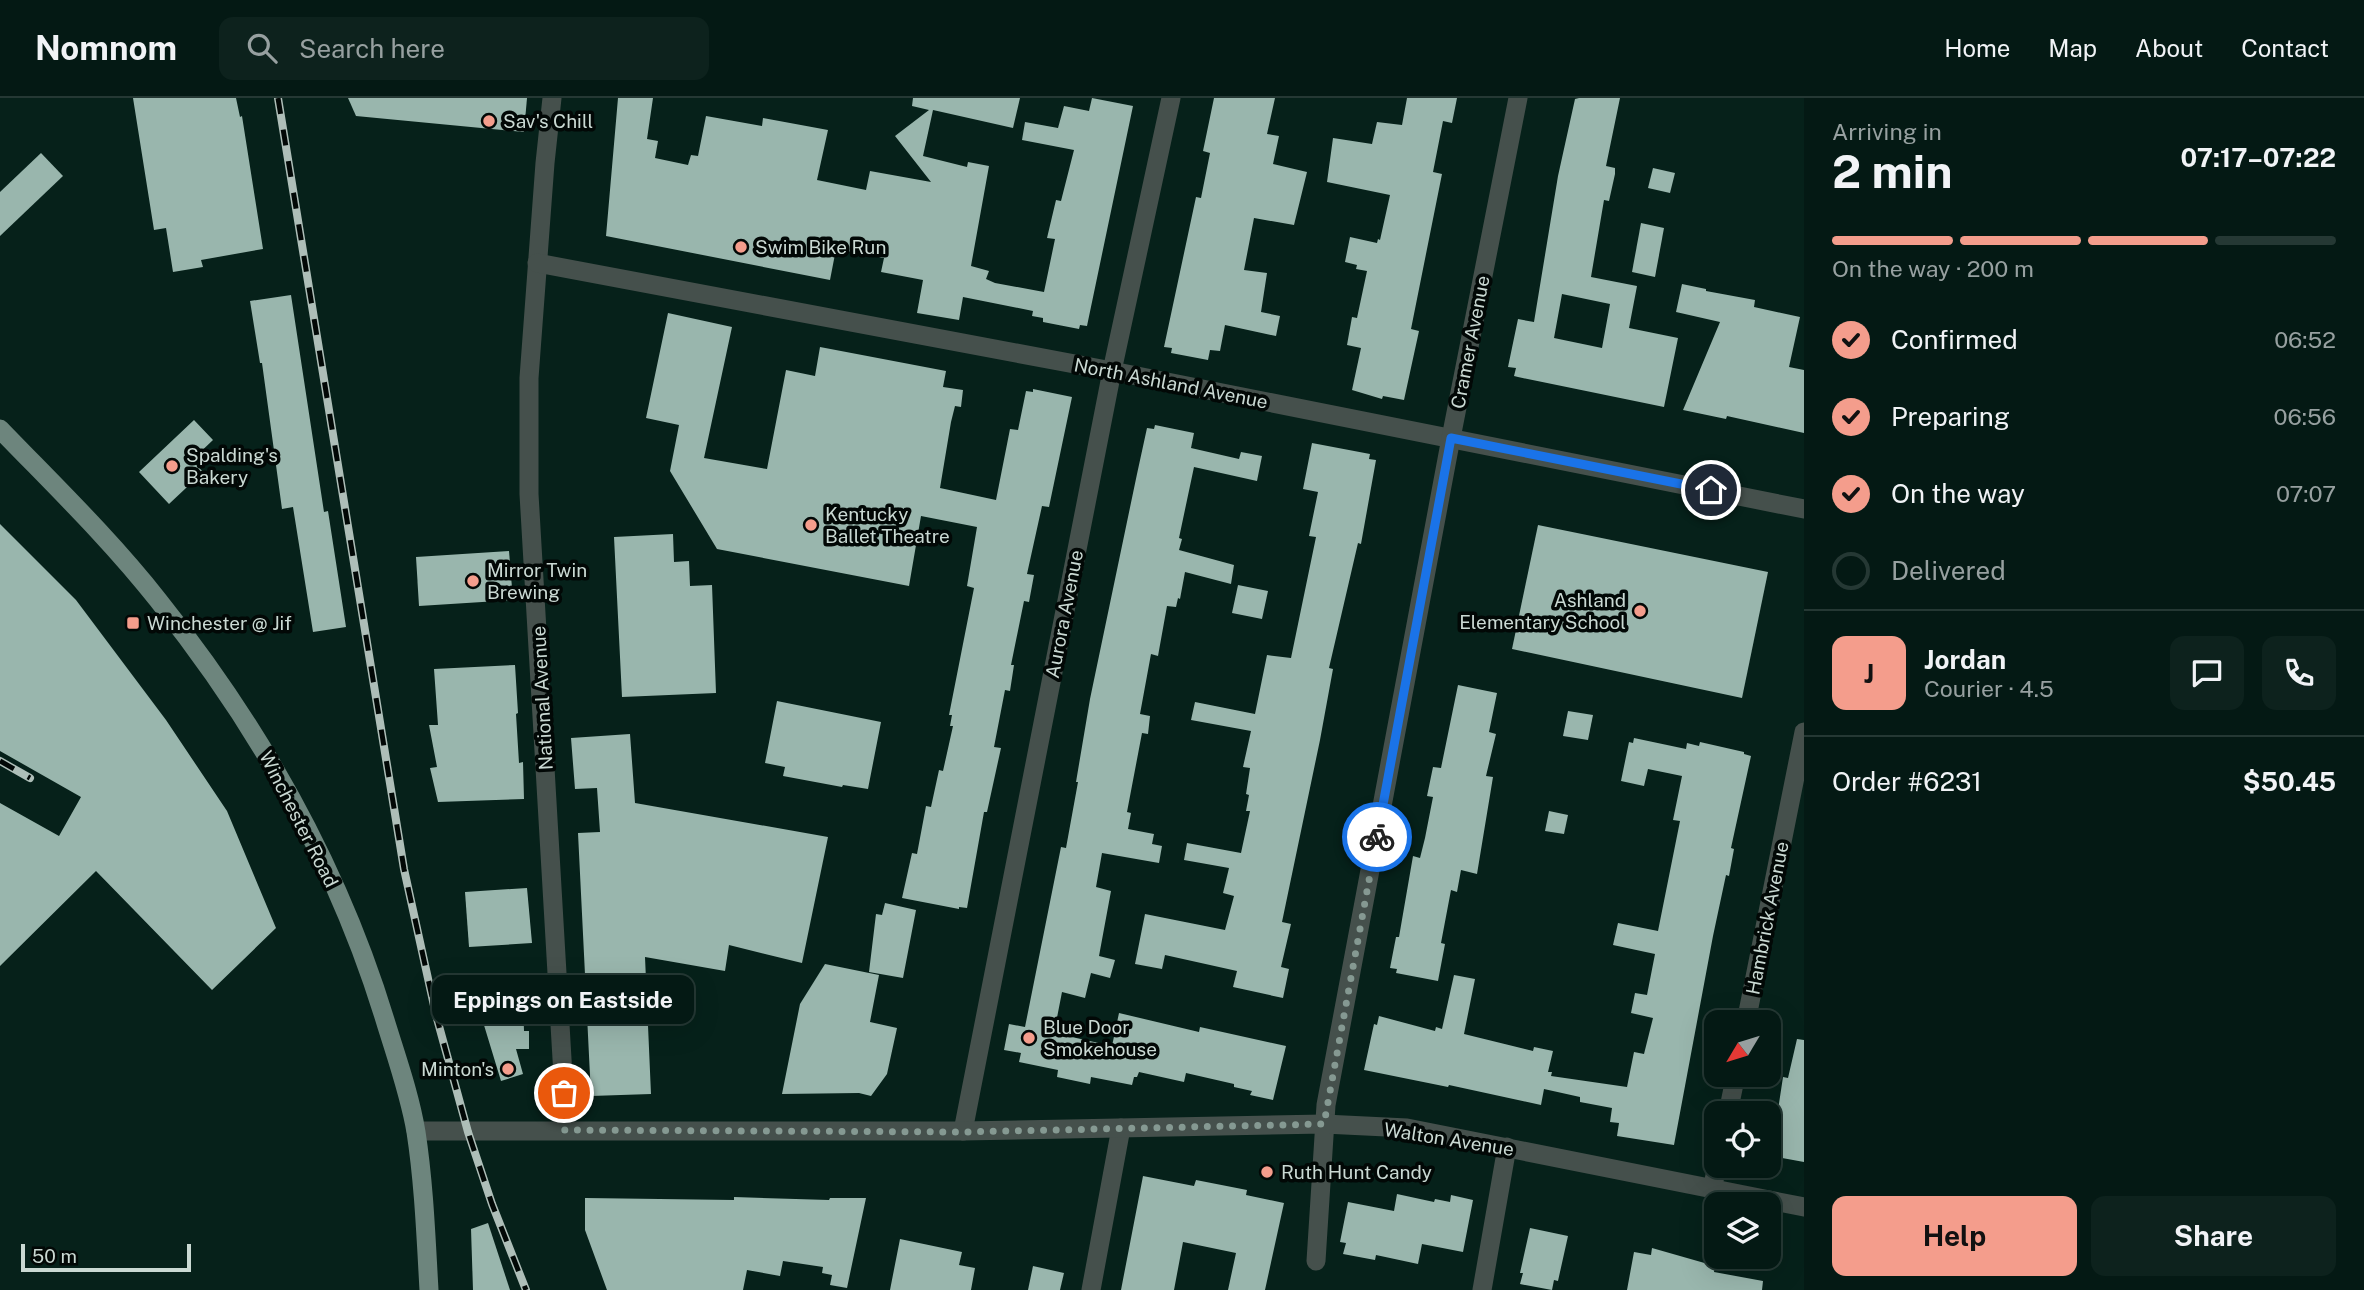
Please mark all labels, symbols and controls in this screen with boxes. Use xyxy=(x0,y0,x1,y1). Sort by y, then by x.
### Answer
search box xyxy=(219,17,709,80)
text: Nomnom xyxy=(35,29,177,67)
icon: search xyxy=(243,29,281,67)
text: Search here xyxy=(299,33,445,64)
text: Home xyxy=(1944,34,2010,62)
text: Map xyxy=(2048,34,2097,62)
text: About xyxy=(2135,34,2203,62)
text: Contact xyxy=(2241,34,2329,62)
place label: Sav's Chill xyxy=(503,110,593,132)
marker: Sav's Chill xyxy=(481,113,497,129)
text: Arriving in xyxy=(1832,118,1942,145)
text: 07:17–07:22 xyxy=(2180,142,2336,173)
text: 2 min xyxy=(1832,144,1952,198)
place label: Swim Bike Run xyxy=(755,236,886,258)
marker: Swim Bike Run xyxy=(733,239,749,255)
text: On the way · 200 m xyxy=(1832,255,2034,282)
street label: Cramer Avenue xyxy=(1446,274,1494,410)
icon: check xyxy=(1832,321,1870,359)
text: Confirmed xyxy=(1891,324,2018,355)
text: 06:52 xyxy=(2274,326,2336,353)
street label: North Ashland Avenue xyxy=(1072,353,1270,413)
icon: check xyxy=(1832,398,1870,436)
text: Preparing xyxy=(1891,401,2010,432)
text: 06:56 xyxy=(2274,403,2336,430)
place label: Spalding's Bakery xyxy=(186,444,278,488)
marker: Spalding's Bakery xyxy=(164,458,180,474)
pin xyxy=(1681,460,1741,520)
icon: home xyxy=(1692,471,1730,509)
icon: check xyxy=(1832,475,1870,513)
text: On the way xyxy=(1891,478,2025,509)
text: 07:07 xyxy=(2276,480,2336,507)
place label: Kentucky Ballet Theatre xyxy=(825,503,950,547)
marker: Kentucky Ballet Theatre xyxy=(803,517,819,533)
street label: Aurora Avenue xyxy=(1041,548,1087,680)
text: Delivered xyxy=(1891,555,2006,586)
place label: Mirror Twin Brewing xyxy=(487,559,587,603)
marker: Mirror Twin Brewing xyxy=(465,573,481,589)
place label: Ashland Elementary School xyxy=(1459,589,1626,633)
marker: Ashland Elementary School xyxy=(1632,603,1648,619)
place label: Winchester @ Jif xyxy=(147,612,292,634)
marker: Winchester @ Jif xyxy=(125,615,141,631)
street label: National Avenue xyxy=(527,625,557,771)
button: chat xyxy=(2170,636,2244,710)
button: phone xyxy=(2262,636,2336,710)
text: Jordan xyxy=(1924,644,2006,675)
text: J xyxy=(1864,658,1874,689)
text: Courier · 4.5 xyxy=(1924,675,2054,702)
street label: Winchester Road xyxy=(255,747,343,891)
text: Order #6231 xyxy=(1832,766,1982,797)
text: $50.45 xyxy=(2243,766,2336,797)
courier xyxy=(1342,802,1412,872)
icon: bike xyxy=(1358,818,1396,856)
street label: Hambrick Avenue xyxy=(1741,840,1793,996)
callout: Eppings on Eastside xyxy=(433,974,695,1023)
text: Eppings on Eastside xyxy=(453,986,673,1013)
north arrow xyxy=(1704,1010,1782,1087)
map controls xyxy=(1704,1010,1781,1269)
place label: Blue Door Smokehouse xyxy=(1043,1016,1157,1060)
marker: Blue Door Smokehouse xyxy=(1021,1030,1037,1046)
place label: Minton's xyxy=(421,1058,494,1080)
marker: Minton's xyxy=(500,1061,516,1077)
pin xyxy=(534,1063,594,1123)
icon: bag xyxy=(545,1074,583,1112)
button: locate xyxy=(1704,1101,1781,1178)
street label: Walton Avenue xyxy=(1382,1118,1516,1160)
place label: Ruth Hunt Candy xyxy=(1281,1161,1432,1183)
marker: Ruth Hunt Candy xyxy=(1259,1164,1275,1180)
button: layers xyxy=(1704,1192,1781,1269)
button: Help xyxy=(1832,1196,2077,1276)
button: Share xyxy=(2091,1196,2336,1276)
scale bar xyxy=(21,1241,191,1273)
text: 50 m xyxy=(32,1245,77,1267)

